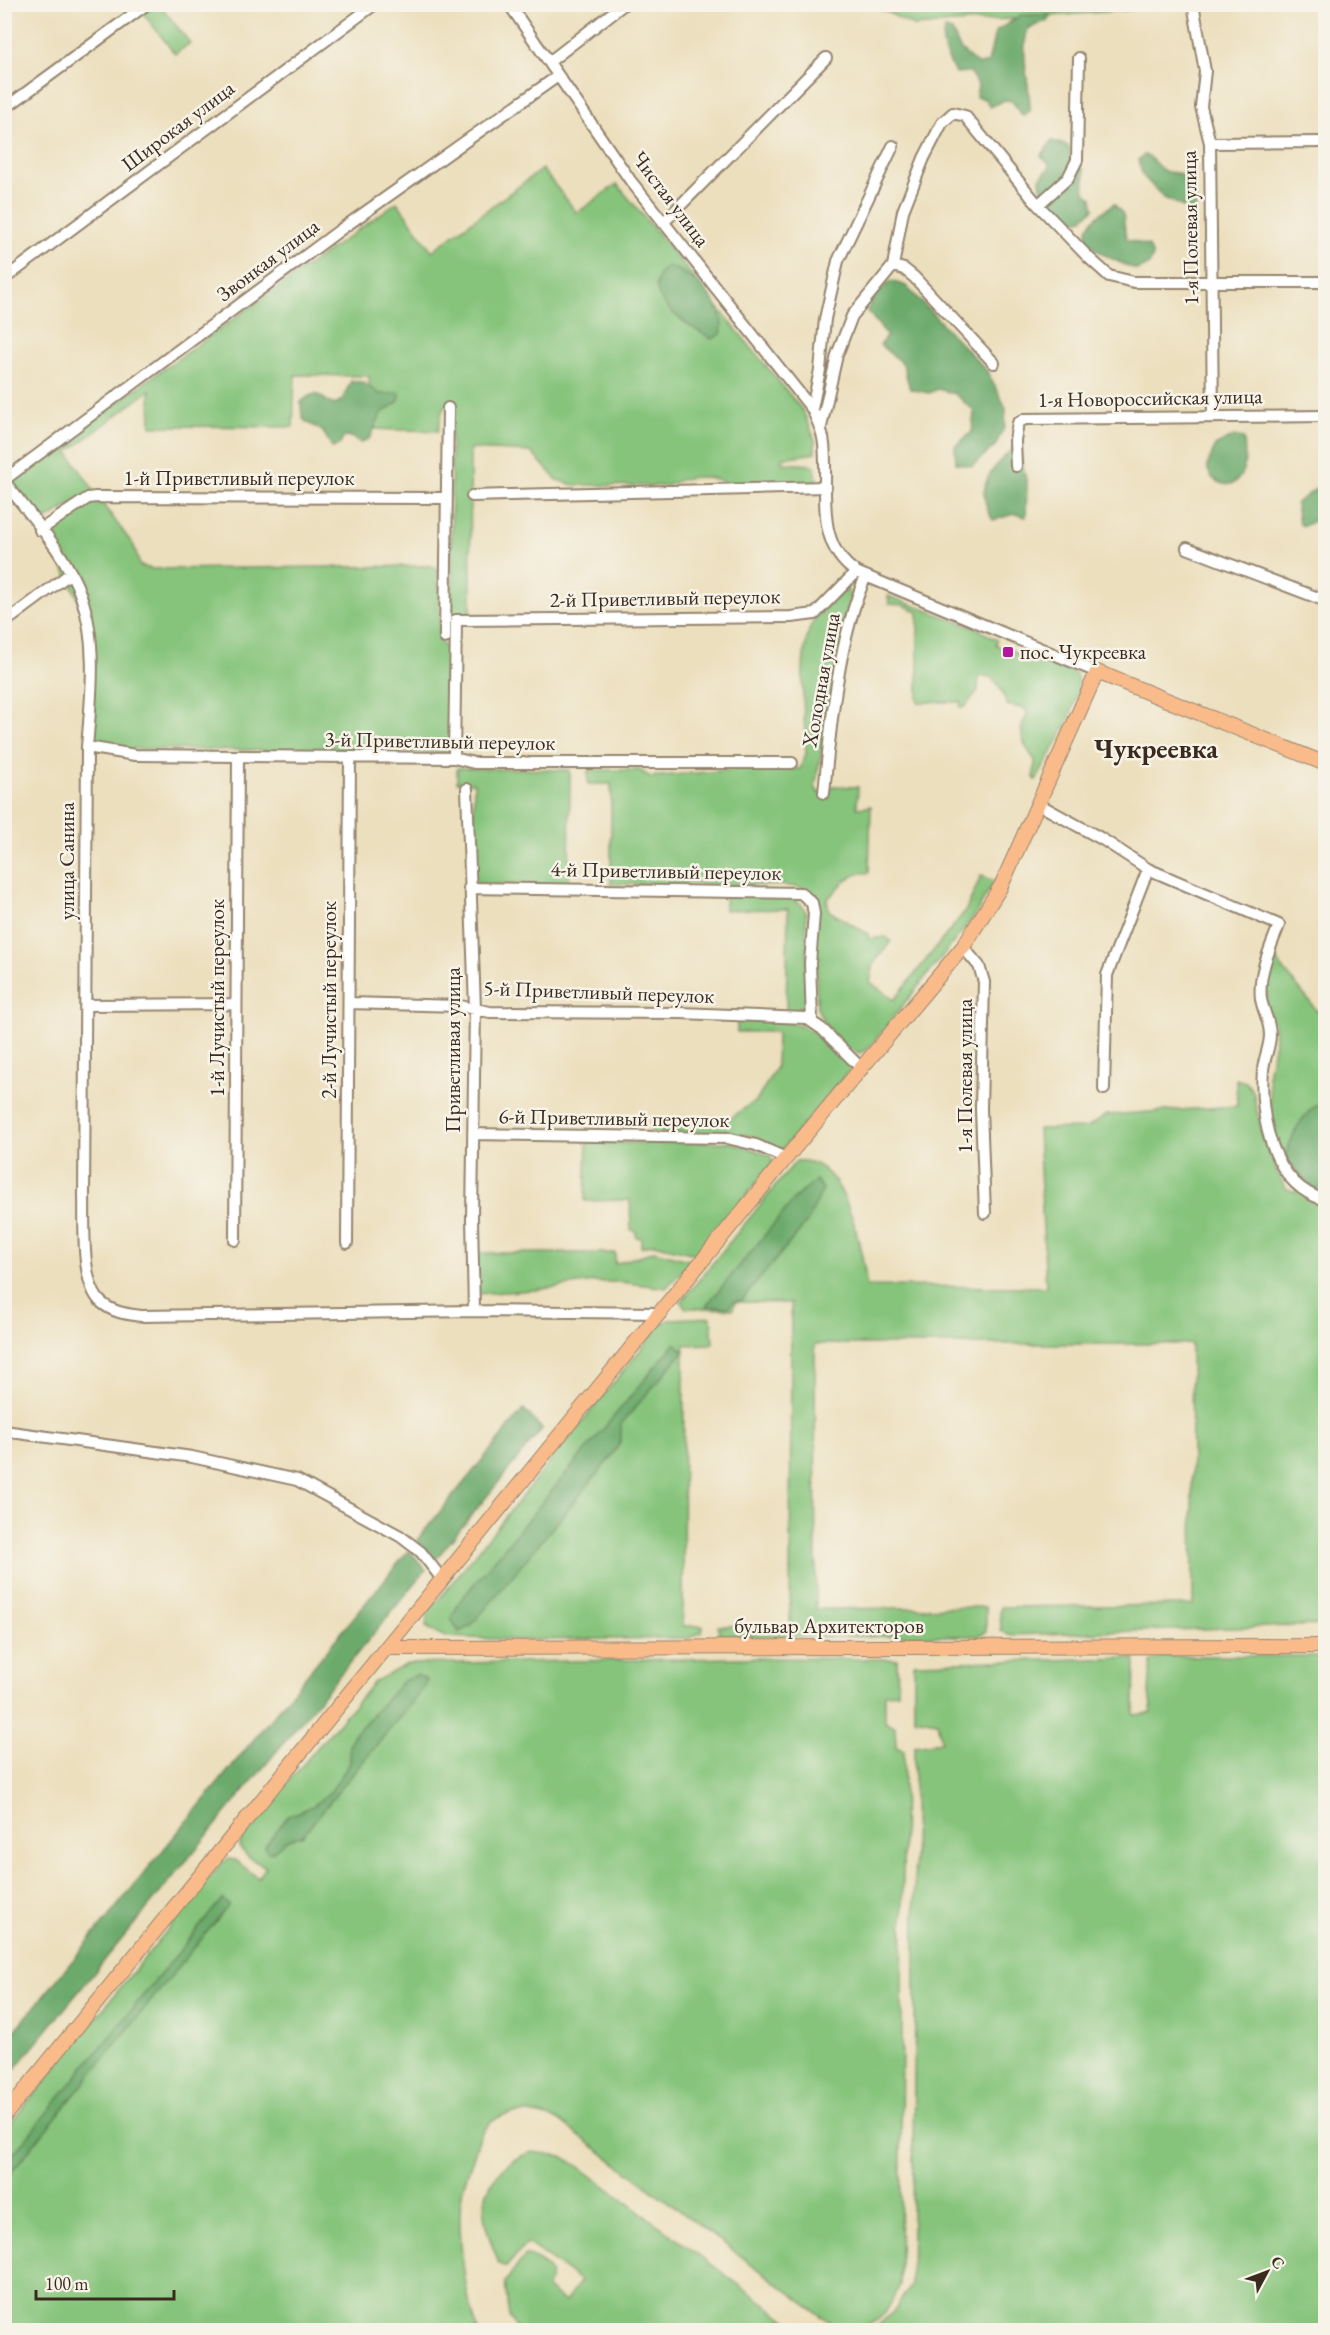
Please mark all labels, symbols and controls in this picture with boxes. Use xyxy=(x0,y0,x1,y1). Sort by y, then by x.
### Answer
street label: Широкая улица xyxy=(116,74,240,177)
street label: Чистая улица xyxy=(626,145,717,253)
street label: 1-я Полевая улица xyxy=(1175,150,1204,306)
street label: Звонкая улица xyxy=(211,212,325,307)
street label: 1-я Новороссийская улица xyxy=(1037,382,1263,413)
street label: 1-й Приветливый переулок xyxy=(124,464,354,491)
street label: 2-й Приветливый переулок xyxy=(549,582,781,613)
street label: Холодная улица xyxy=(795,610,846,750)
place label: пос. Чукреевка xyxy=(1020,638,1147,665)
marker: пос. Чукреевка xyxy=(1001,645,1015,659)
street label: 3-й Приветливый переулок xyxy=(324,725,556,756)
district label: Чукреевка xyxy=(1094,731,1218,766)
street label: улица Санина xyxy=(53,801,80,920)
street label: 4-й Приветливый переулок xyxy=(550,855,782,886)
street label: 1-й Лучистый переулок xyxy=(203,899,230,1097)
street label: 2-й Лучистый переулок xyxy=(315,901,342,1099)
street label: Приветливая улица xyxy=(439,967,466,1133)
street label: 5-й Приветливый переулок xyxy=(483,974,715,1009)
street label: 1-я Полевая улица xyxy=(951,998,978,1153)
street label: 6-й Приветливый переулок xyxy=(498,1102,730,1133)
street label: бульвар Архитекторов xyxy=(734,1612,924,1639)
north arrow xyxy=(1237,2242,1297,2302)
text: С xyxy=(1266,2251,1290,2274)
scale bar xyxy=(36,2263,174,2301)
text: 100 m xyxy=(45,2272,89,2295)

